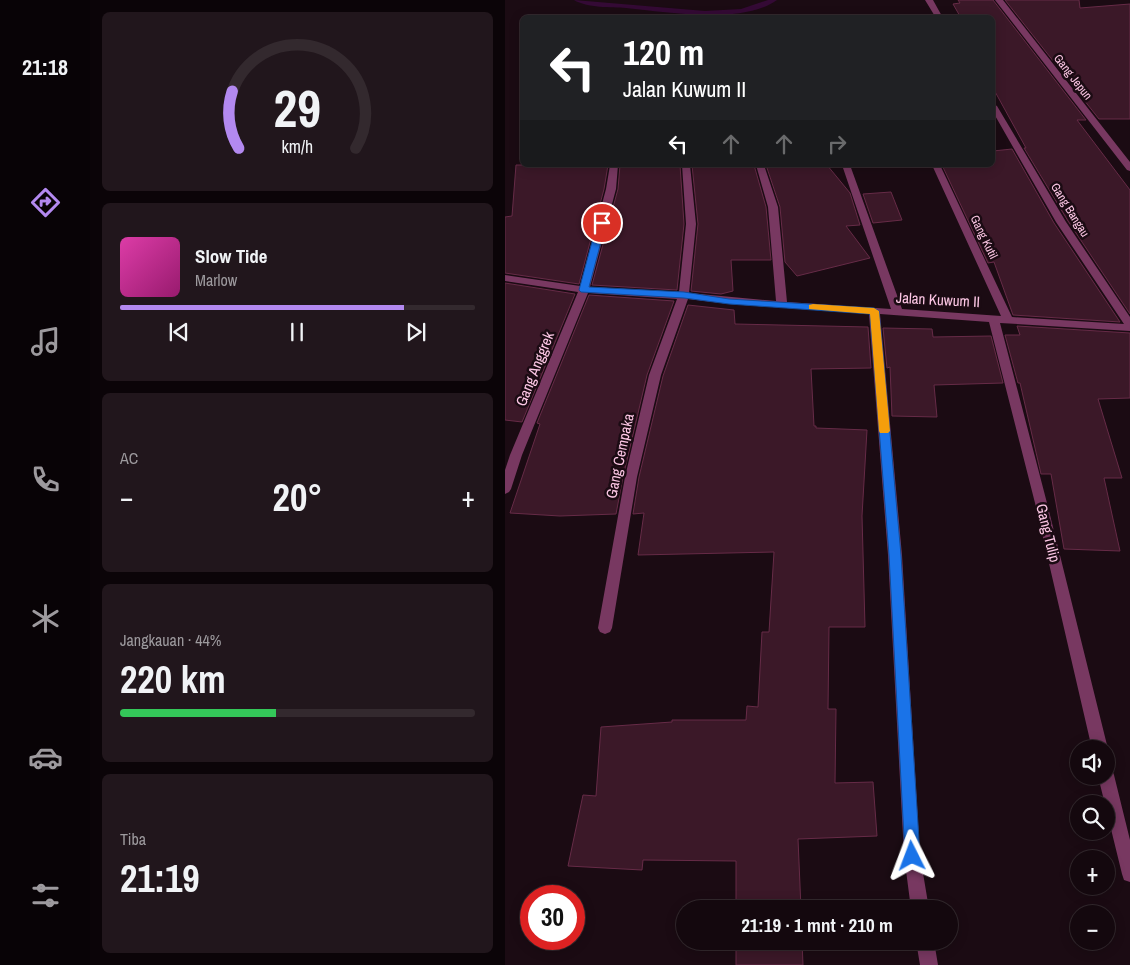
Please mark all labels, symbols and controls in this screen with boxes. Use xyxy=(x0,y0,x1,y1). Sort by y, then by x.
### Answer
text: 120 m xyxy=(623,29,704,76)
icon: left xyxy=(540,35,605,100)
street label: Gang Jepun xyxy=(1050,51,1096,103)
text: 21:18 xyxy=(22,52,68,82)
text: 29 xyxy=(274,73,321,143)
text: Jalan Kuwum II xyxy=(623,74,746,104)
icon: left xyxy=(664,130,692,158)
icon: ahead xyxy=(717,130,745,158)
icon: ahead xyxy=(770,130,798,158)
icon: right xyxy=(823,130,851,158)
text: km/h xyxy=(282,135,313,159)
street label: Gang Bangau xyxy=(1047,180,1093,240)
icon: directions xyxy=(28,185,63,220)
pin xyxy=(581,202,623,244)
icon: arrive xyxy=(588,209,616,237)
street label: Gang Kutil xyxy=(967,213,1001,261)
text: Slow Tide xyxy=(195,243,267,269)
text: Marlow xyxy=(195,269,237,291)
street label: Jalan Kuwum II xyxy=(895,287,981,312)
icon: previous xyxy=(165,318,193,346)
icon: pause xyxy=(283,318,311,346)
icon: next xyxy=(402,318,430,346)
icon: music xyxy=(28,324,63,359)
street label: Gang Anggrek xyxy=(510,328,559,409)
street label: Gang Cempaka xyxy=(600,411,639,500)
text: AC xyxy=(120,447,138,469)
icon: phone xyxy=(28,462,63,497)
text: 20° xyxy=(273,472,322,523)
text: − xyxy=(120,478,133,516)
text: + xyxy=(462,478,475,516)
street label: Gang Tulip xyxy=(1031,501,1066,564)
icon: climate xyxy=(28,601,63,636)
text: Jangkauan · 44% xyxy=(120,629,221,651)
text: 220 km xyxy=(120,654,226,705)
icon: car xyxy=(28,740,63,775)
map controls xyxy=(1070,740,1115,950)
button: sound xyxy=(1070,740,1115,785)
button: search xyxy=(1070,795,1115,840)
text: Tiba xyxy=(120,828,146,850)
position arrow xyxy=(885,829,937,881)
button: + xyxy=(1070,850,1115,895)
text: 21:19 xyxy=(120,853,200,904)
icon: filters xyxy=(28,878,63,913)
speed limit sign: 30 xyxy=(520,885,585,950)
button: − xyxy=(1070,905,1115,950)
text: 21:19 · 1 mnt · 210 m xyxy=(741,912,893,938)

